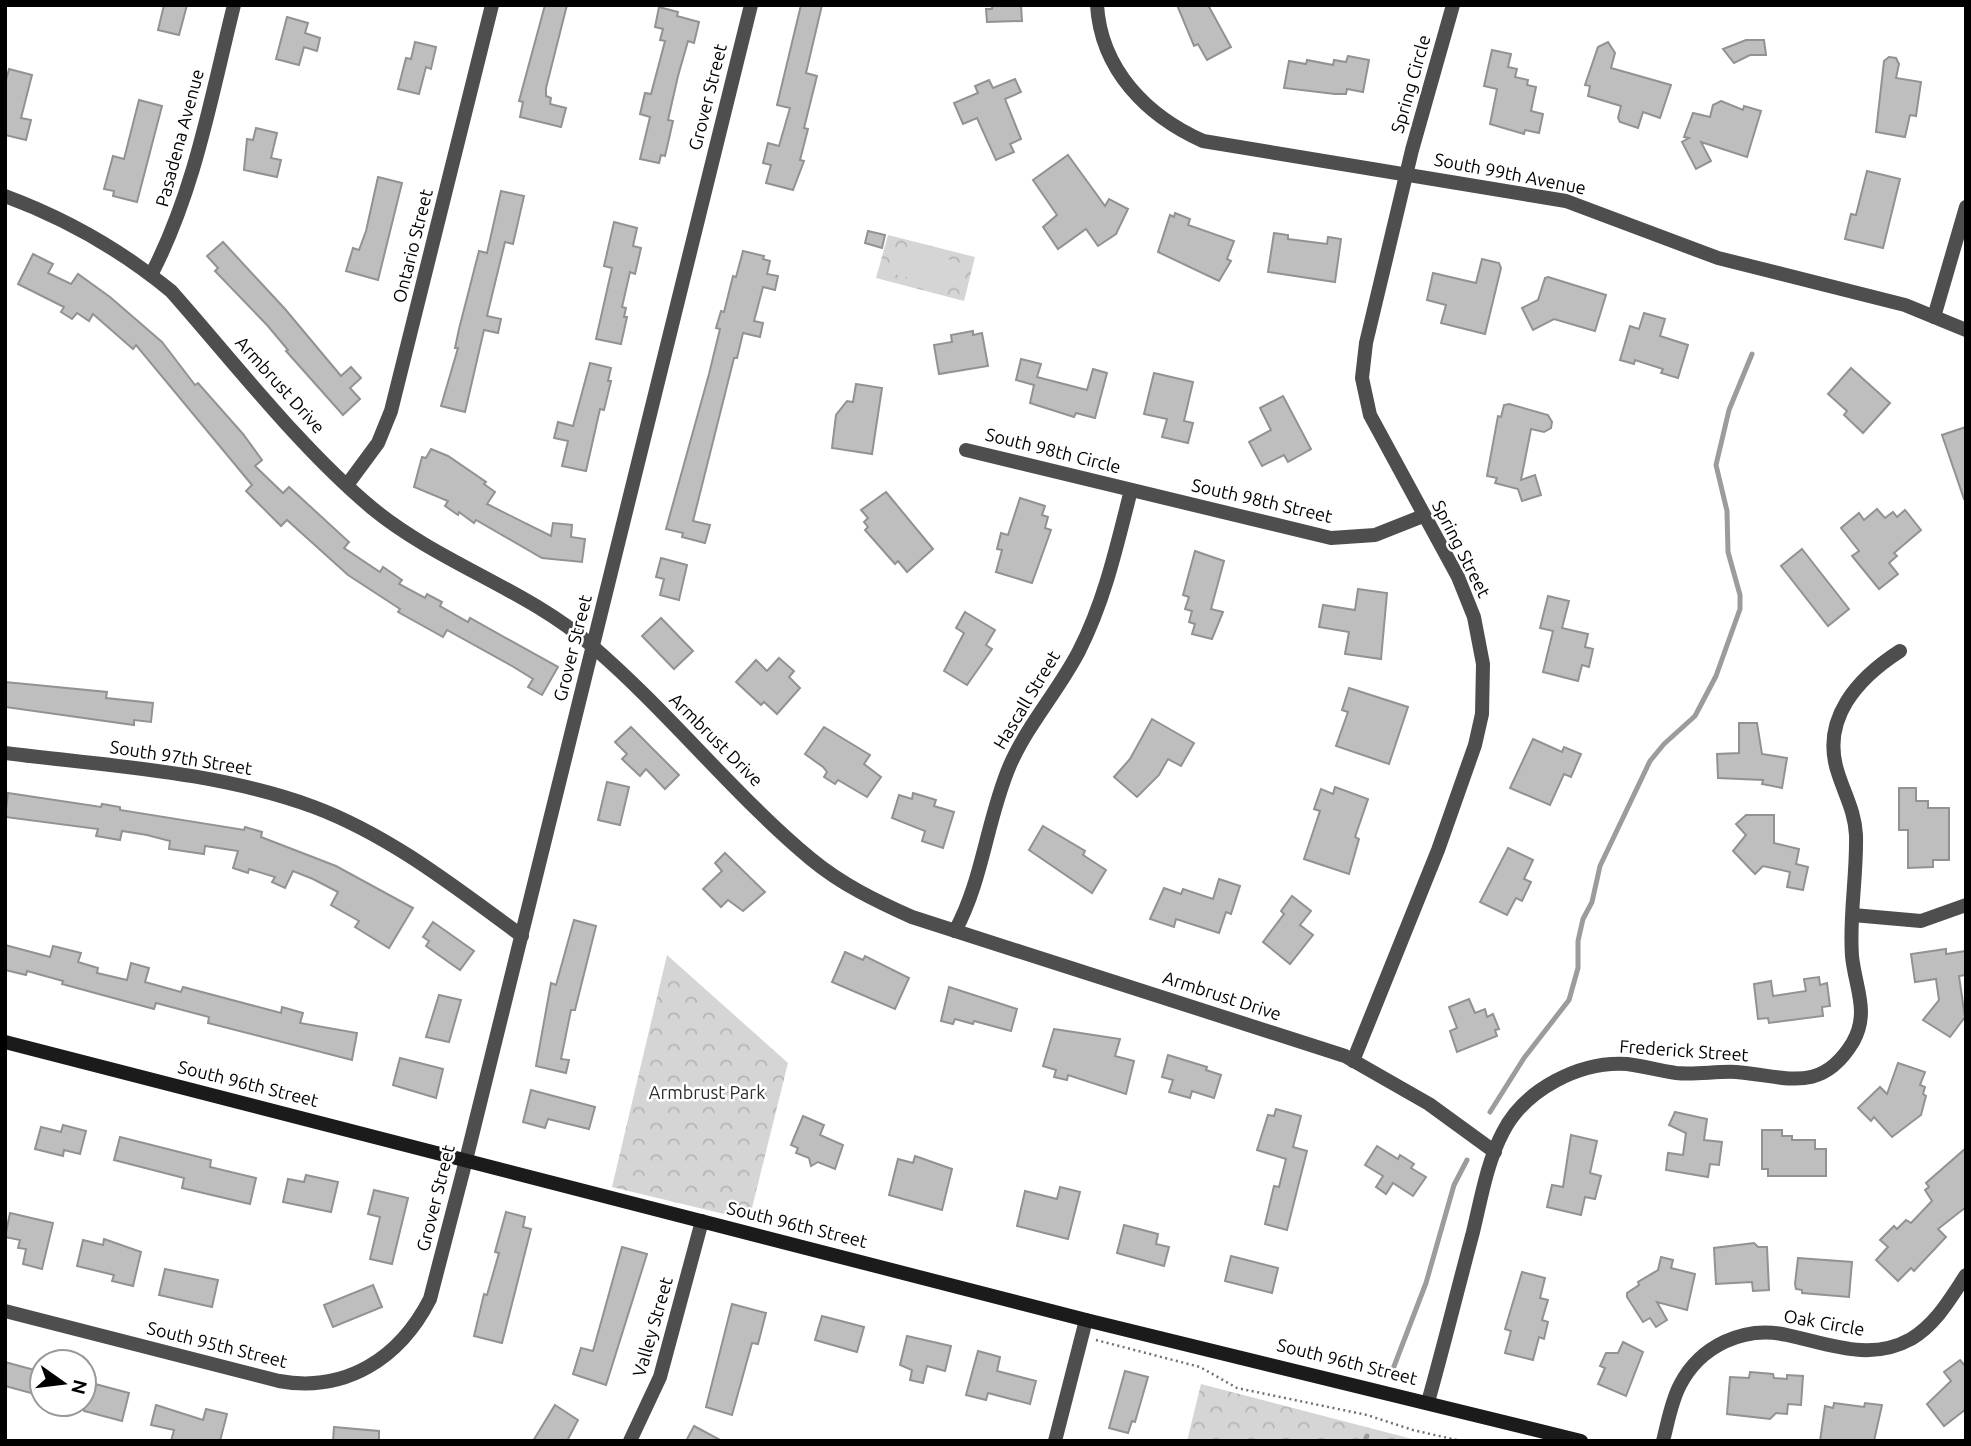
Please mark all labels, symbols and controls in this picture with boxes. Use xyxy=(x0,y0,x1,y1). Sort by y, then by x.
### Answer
street label: Spring Circle xyxy=(1386,32,1434,135)
street label: Grover Street xyxy=(684,41,730,152)
street label: Pasadena Avenue xyxy=(151,67,207,209)
street label: South 99th Avenue xyxy=(1433,148,1588,198)
street label: Ontario Street xyxy=(388,187,436,305)
street label: Armbrust Drive xyxy=(232,332,329,437)
street label: South 98th Circle xyxy=(984,424,1123,477)
street label: South 98th Street xyxy=(1190,474,1335,526)
street label: Spring Street xyxy=(1429,497,1495,600)
street label: Grover Street xyxy=(549,592,595,703)
street label: Hascall Street xyxy=(989,647,1063,752)
street label: Armbrust Drive xyxy=(666,689,767,790)
street label: South 97th Street xyxy=(109,736,254,778)
street label: Armbrust Drive xyxy=(1161,966,1284,1024)
street label: Frederick Street xyxy=(1619,1036,1749,1064)
street label: South 96th Street xyxy=(176,1056,320,1110)
park label: Armbrust Park xyxy=(649,1082,765,1102)
street label: Grover Street xyxy=(412,1142,458,1253)
street label: South 96th Street xyxy=(725,1197,869,1251)
street label: Valley Street xyxy=(628,1275,676,1379)
street label: Oak Circle xyxy=(1782,1305,1866,1339)
street label: South 95th Street xyxy=(145,1317,289,1371)
street label: South 96th Street xyxy=(1275,1334,1419,1388)
north arrow xyxy=(28,1348,98,1418)
text: N xyxy=(67,1378,92,1397)

